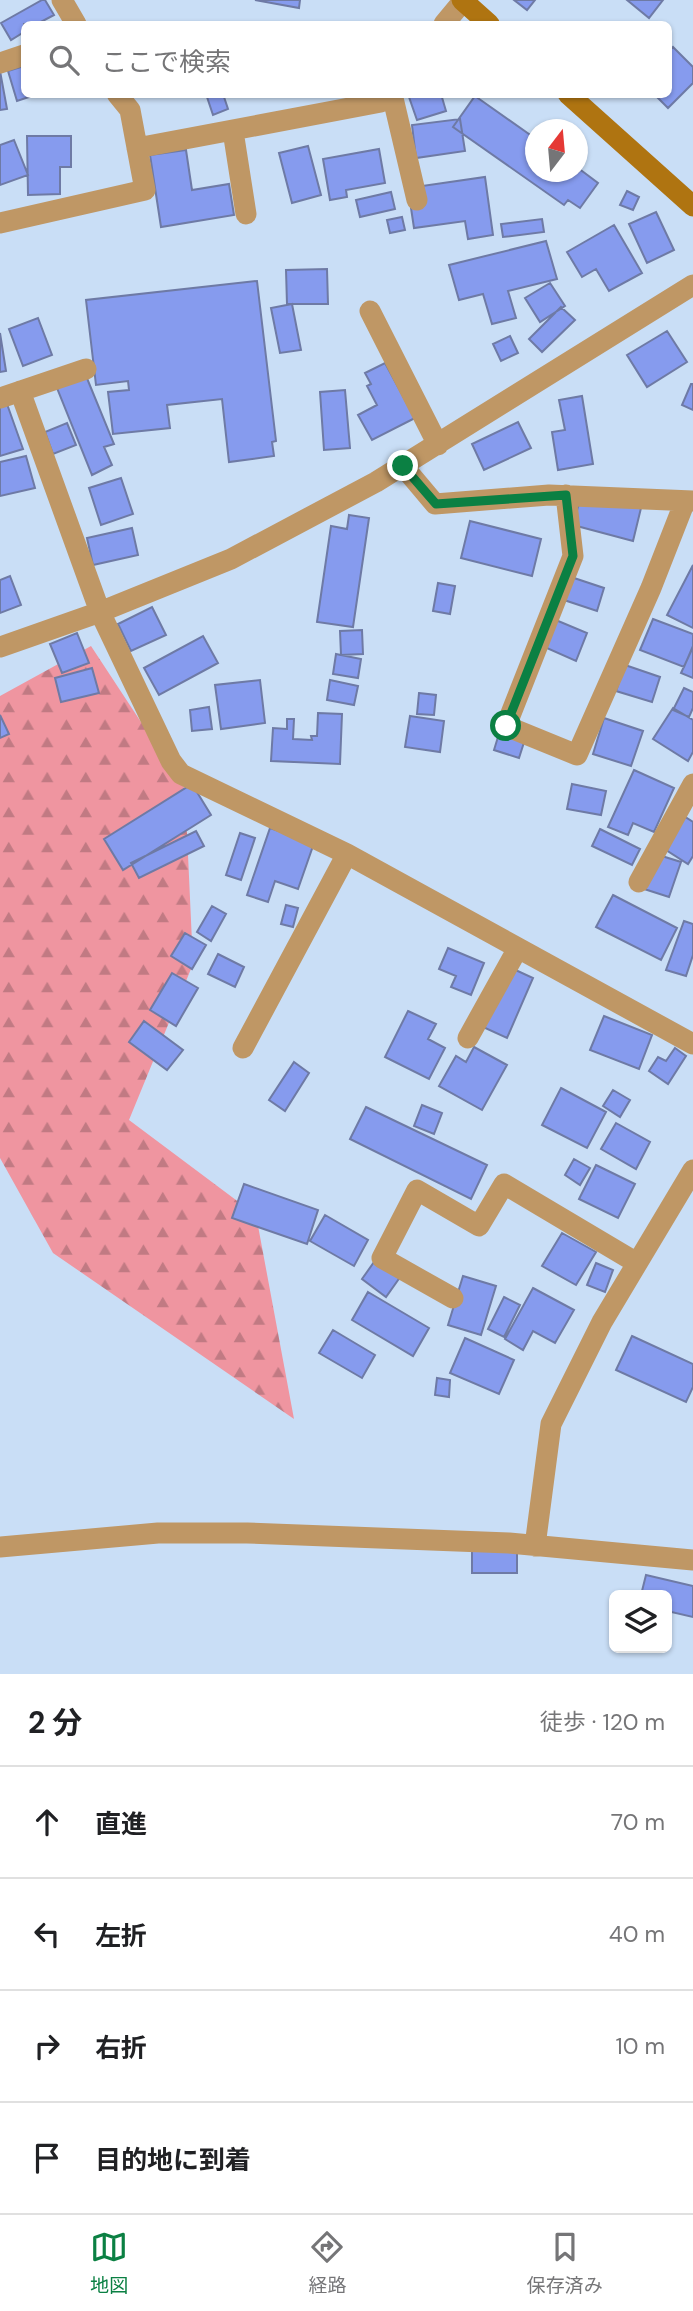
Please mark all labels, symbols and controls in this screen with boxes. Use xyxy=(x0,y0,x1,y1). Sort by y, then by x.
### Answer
search box xyxy=(21,21,672,98)
icon: search xyxy=(45,41,83,79)
text: ここで検索 xyxy=(101,45,231,79)
north arrow xyxy=(525,119,588,182)
route end xyxy=(387,450,418,481)
route start xyxy=(490,710,521,741)
map controls xyxy=(609,1590,672,1653)
button: layers xyxy=(609,1590,672,1653)
text: 2 分 xyxy=(28,1703,82,1742)
text: 徒歩 · 120 m xyxy=(540,1707,665,1737)
icon: ahead xyxy=(28,1803,66,1841)
text: 直進 xyxy=(95,1807,147,1841)
text: 70 m xyxy=(611,1807,665,1837)
icon: left xyxy=(28,1915,66,1953)
text: 左折 xyxy=(95,1919,147,1953)
text: 40 m xyxy=(609,1919,665,1949)
icon: right xyxy=(28,2027,66,2065)
text: 右折 xyxy=(95,2031,147,2065)
text: 10 m xyxy=(615,2031,665,2061)
icon: arrive xyxy=(28,2139,66,2177)
text: 目的地に到着 xyxy=(95,2143,251,2177)
tab: 地図 xyxy=(90,2228,128,2298)
tab: 経路 xyxy=(308,2228,347,2298)
tab: 保存済み xyxy=(527,2228,603,2298)

